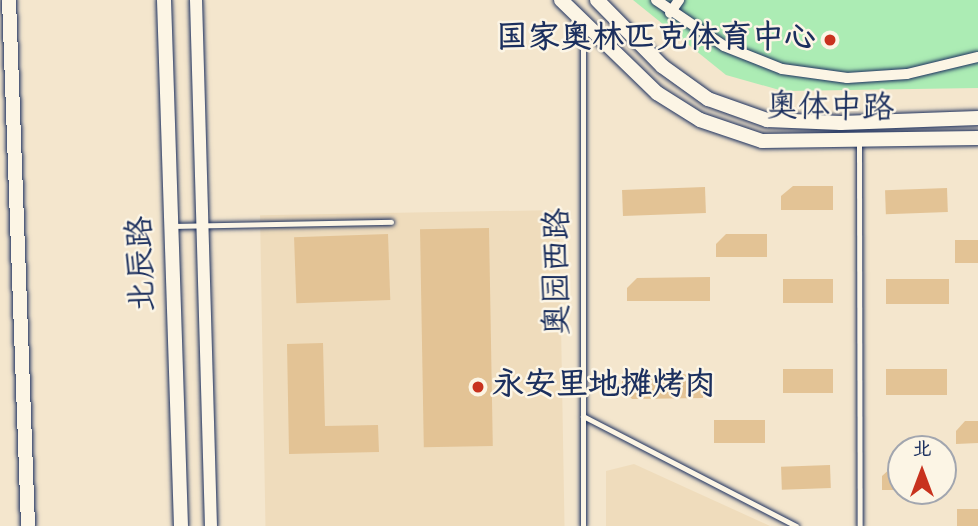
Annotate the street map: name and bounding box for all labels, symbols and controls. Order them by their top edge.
place label: 国家奥林匹克体育中心 [496,21,816,59]
marker: 国家奥林匹克体育中心 [822,32,838,48]
street label: 奥体中路 [766,90,894,130]
street label: 奥园西路 [541,208,579,336]
street label: 北辰路 [123,215,165,313]
place label: 永安里地摊烤肉 [492,368,716,406]
marker: 永安里地摊烤肉 [470,379,486,395]
north arrow [887,435,957,505]
text: 北 [912,437,932,464]

